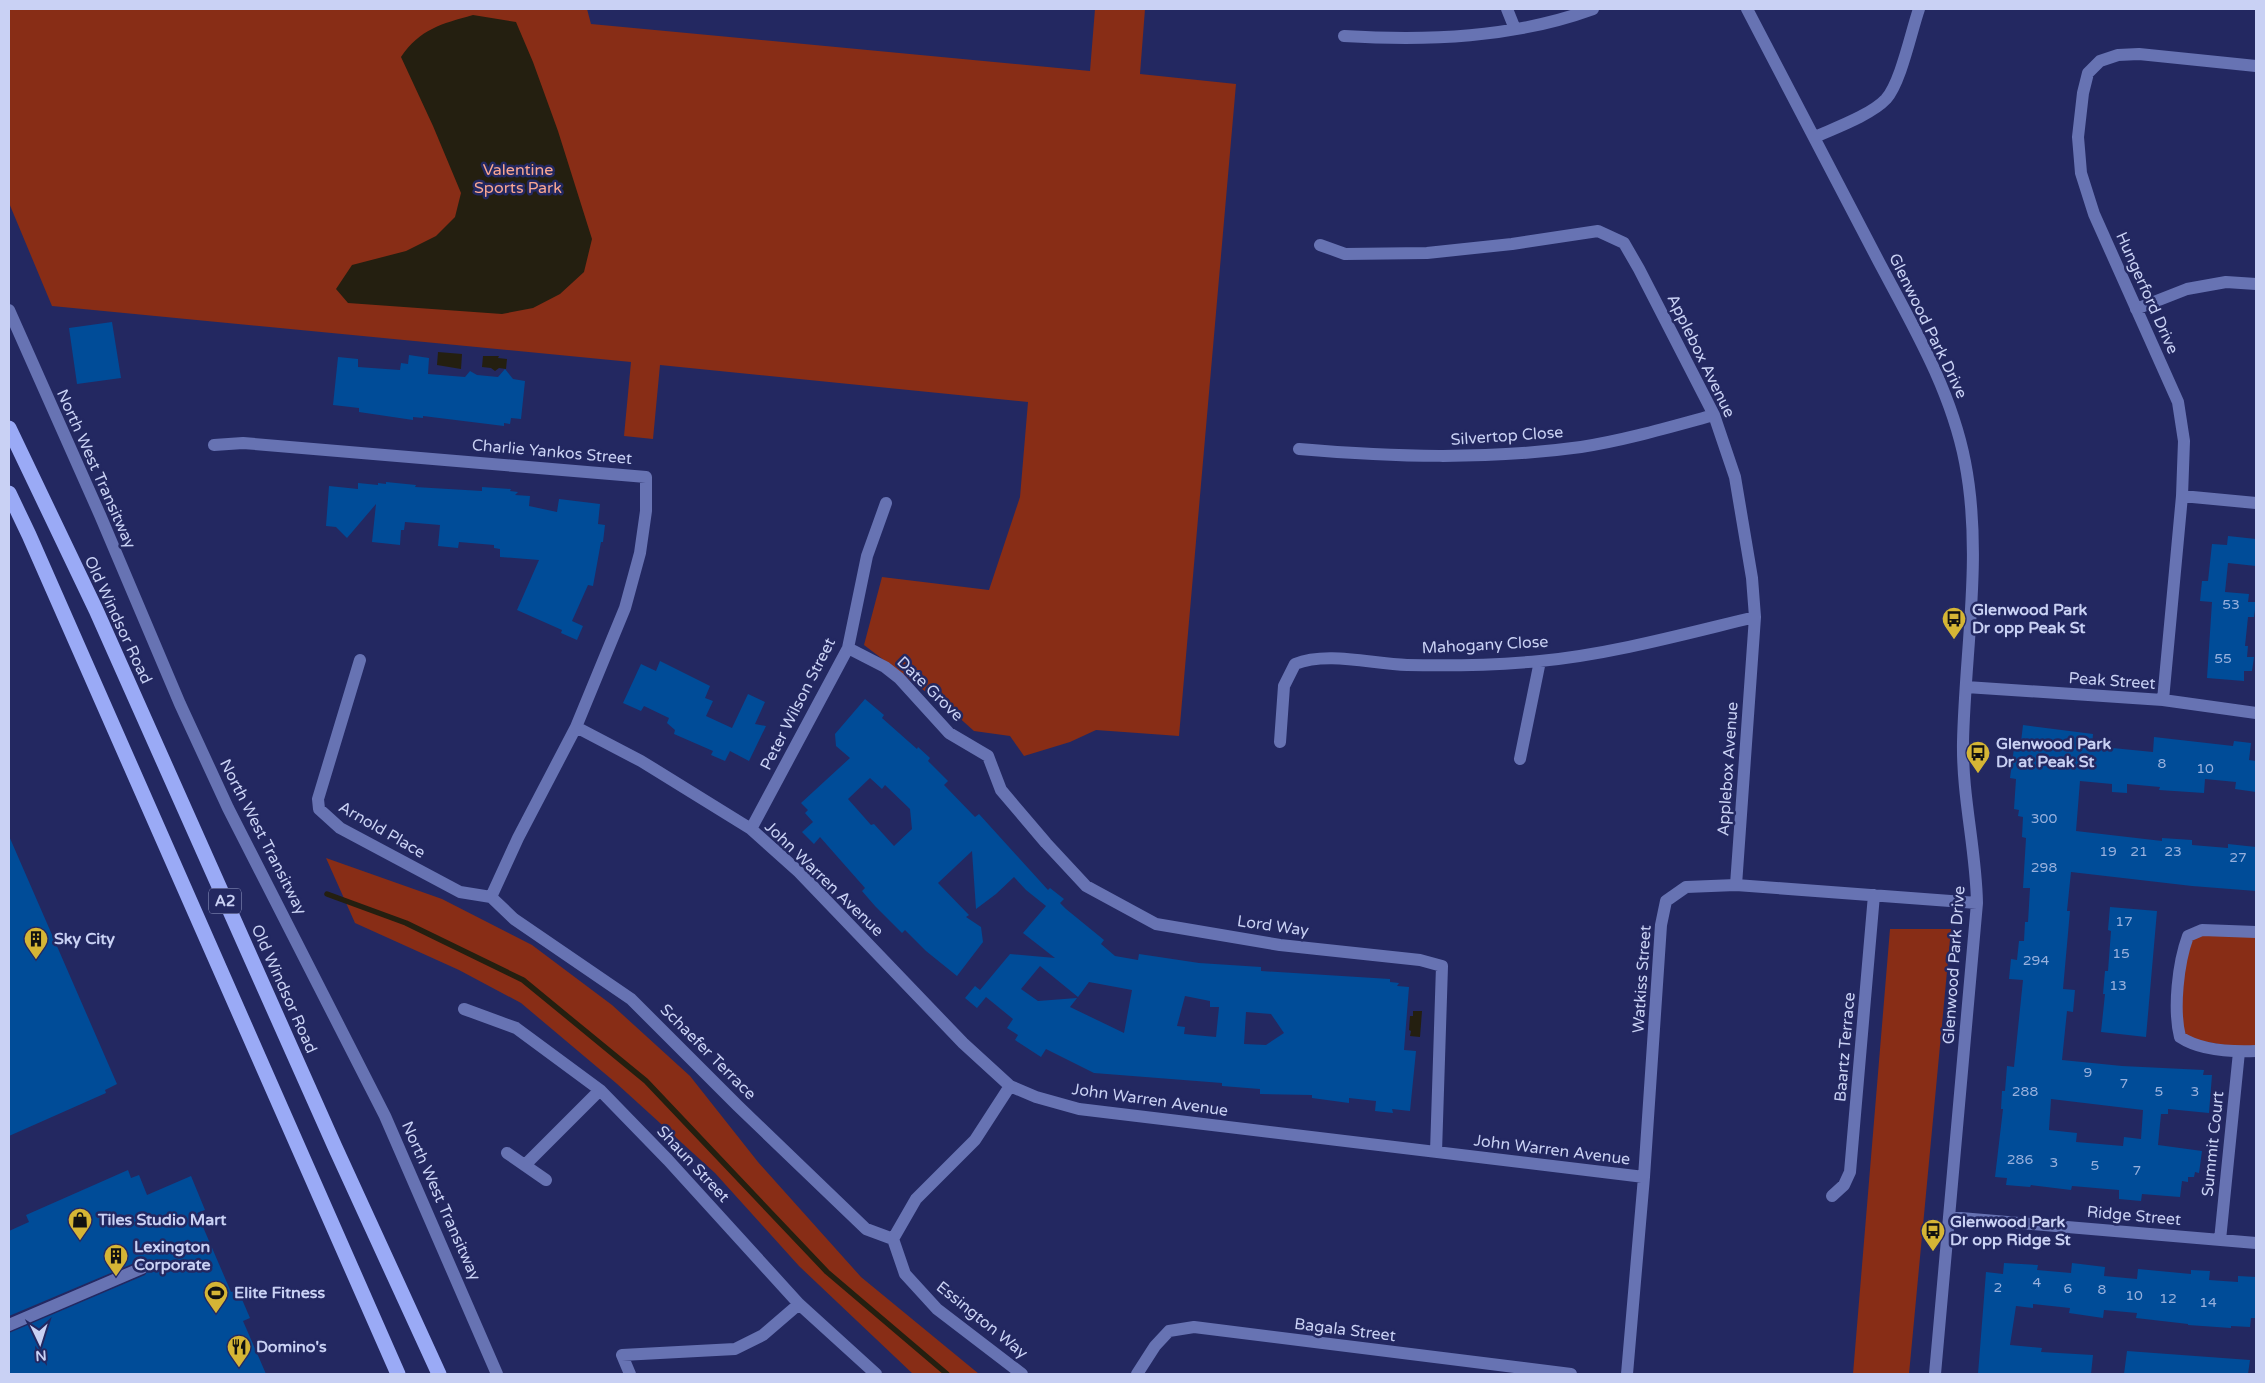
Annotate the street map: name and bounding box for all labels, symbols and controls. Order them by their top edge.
park label: Valentine Sports Park [474,160,562,198]
street label: Hungerford Drive [2111,229,2183,357]
street label: Glenwood Park Drive [1884,250,1972,402]
street label: Applebox Avenue [1662,291,1740,421]
street label: North West Transitway [52,386,140,552]
street label: Silvertop Close [1450,422,1564,450]
street label: Charlie Yankos Street [471,435,633,469]
street label: Old Windsor Road [80,553,156,687]
house number: 53 [2222,596,2240,613]
place label: Glenwood Park Dr opp Peak St [1972,600,2087,638]
bus stop icon: Glenwood Park Dr opp Peak St [1941,606,1967,640]
street label: Mahogany Close [1421,632,1549,658]
street label: Peter Wilson Street [756,634,840,774]
house number: 55 [2214,650,2232,667]
street label: Date Grove [893,652,967,726]
street label: Peak Street [2068,668,2156,694]
street label: Applebox Avenue [1713,701,1743,837]
place label: Glenwood Park Dr at Peak St [1996,734,2111,772]
bus stop icon: Glenwood Park Dr at Peak St [1965,740,1991,774]
house number: 8 [2158,755,2167,772]
street label: North West Transitway [215,756,311,919]
house number: 10 [2196,760,2214,777]
street label: Arnold Place [335,797,429,863]
house number: 300 [2031,810,2057,827]
street label: John Warren Avenue [760,817,888,941]
house number: 19 [2099,843,2117,860]
house number: 21 [2130,843,2148,860]
house number: 23 [2164,843,2182,860]
house number: 27 [2229,849,2247,866]
house number: 298 [2031,859,2057,876]
street label: Glenwood Park Drive [1938,885,1970,1045]
road number: A2 [209,888,241,914]
street label: Lord Way [1236,911,1310,941]
house number: 17 [2115,913,2133,930]
street label: Old Windsor Road [247,922,321,1056]
street label: Watkiss Street [1628,924,1656,1034]
building icon: Sky City [23,926,49,960]
place label: Sky City [54,929,115,949]
house number: 15 [2112,945,2130,962]
house number: 294 [2023,952,2049,969]
house number: 13 [2109,977,2127,994]
street label: Baartz Terrace [1830,991,1860,1103]
street label: Schaefer Terrace [656,1000,760,1104]
house number: 9 [2084,1064,2092,1081]
house number: 7 [2120,1075,2128,1092]
street label: John Warren Avenue [1071,1079,1229,1121]
house number: 288 [2012,1083,2038,1100]
house number: 5 [2155,1083,2163,1100]
house number: 3 [2191,1083,2199,1100]
street label: Summit Court [2198,1090,2228,1198]
street label: North West Transitway [397,1118,485,1284]
street label: Shaun Street [652,1121,734,1207]
street label: John Warren Avenue [1473,1130,1631,1170]
house number: 286 [2007,1151,2033,1168]
house number: 3 [2050,1154,2058,1171]
house number: 5 [2091,1157,2099,1174]
house number: 7 [2133,1162,2141,1179]
street label: Ridge Street [2086,1202,2182,1230]
shop icon: Tiles Studio Mart [67,1207,93,1241]
place label: Tiles Studio Mart [97,1210,227,1230]
place label: Glenwood Park Dr opp Ridge St [1950,1212,2072,1250]
bus stop icon: Glenwood Park Dr opp Ridge St [1920,1218,1946,1252]
place label: Lexington Corporate [134,1237,211,1275]
building icon: Lexington Corporate [103,1243,129,1277]
house number: 4 [2033,1274,2042,1291]
street label: Essington Way [932,1277,1032,1363]
house number: 2 [1994,1279,2002,1296]
sports icon: Elite Fitness [203,1280,229,1314]
house number: 6 [2064,1280,2073,1297]
house number: 8 [2098,1281,2107,1298]
place label: Elite Fitness [234,1283,326,1303]
house number: 10 [2125,1287,2143,1304]
house number: 12 [2159,1290,2177,1307]
house number: 14 [2199,1294,2217,1311]
street label: Bagala Street [1293,1314,1397,1346]
north arrow [15,1318,65,1368]
restaurant icon: Domino's [226,1334,252,1368]
place label: Domino's [256,1337,327,1357]
text: N [35,1347,47,1364]

